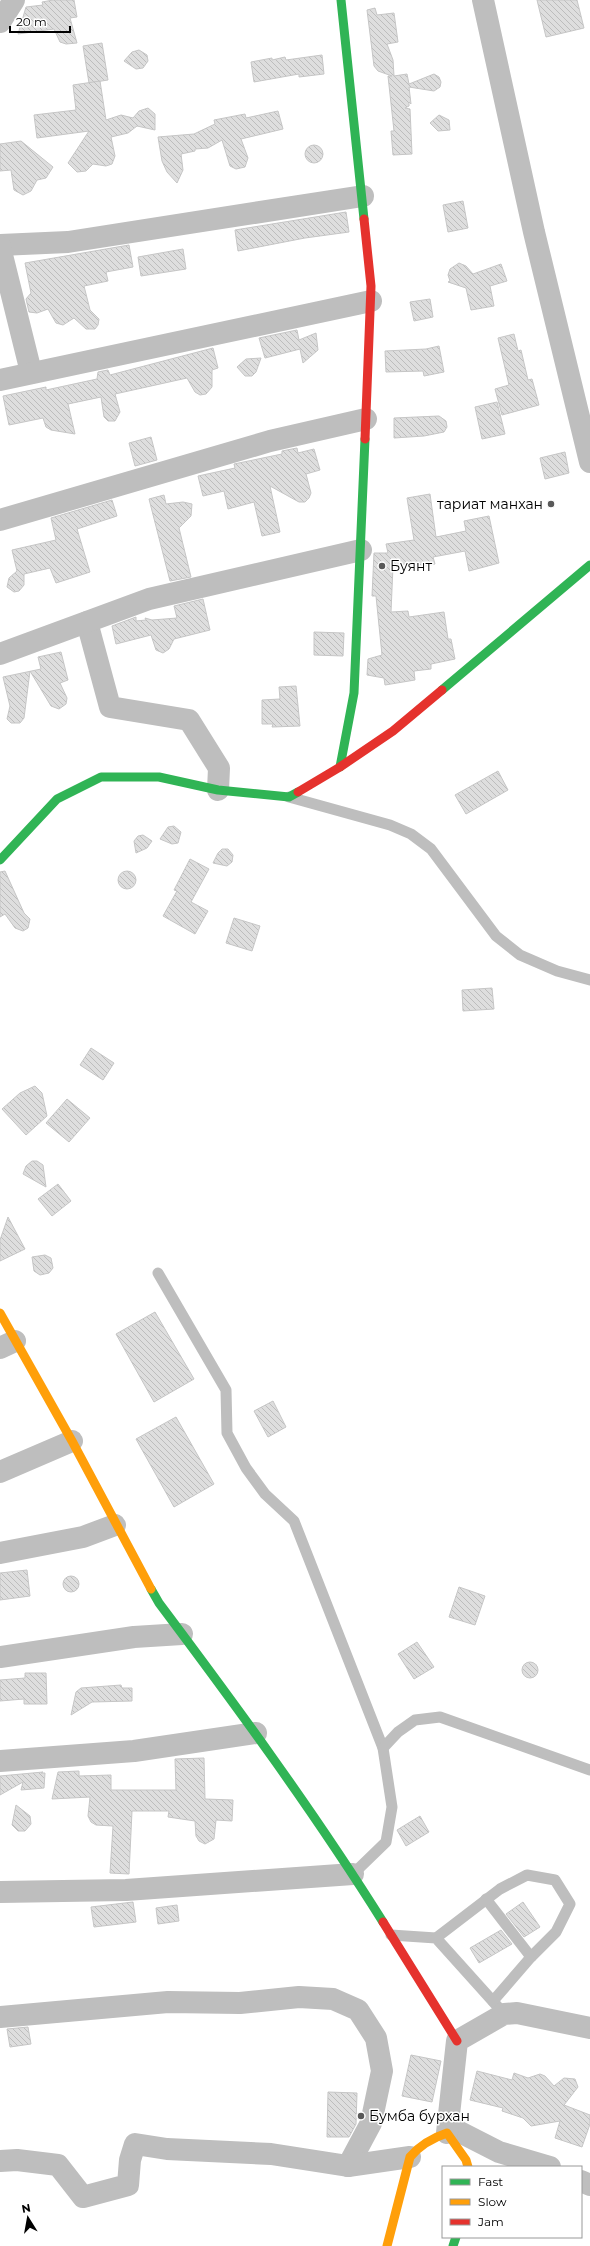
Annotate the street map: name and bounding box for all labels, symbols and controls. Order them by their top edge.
scale bar [10,8,70,34]
text: 20 m [16,14,47,29]
place label: тариат манхан [437,495,543,513]
marker: тариат манхан [546,499,556,509]
place label: Буянт [390,557,432,575]
marker: Буянт [377,561,387,571]
place label: Бумба бурхан [369,2107,470,2125]
marker: Бумба бурхан [356,2111,366,2121]
legend [442,2166,582,2238]
text: Fast [478,2174,503,2189]
text: Slow [478,2194,507,2209]
north arrow [8,2198,48,2238]
text: N [20,2200,32,2216]
text: Jam [477,2214,504,2229]

